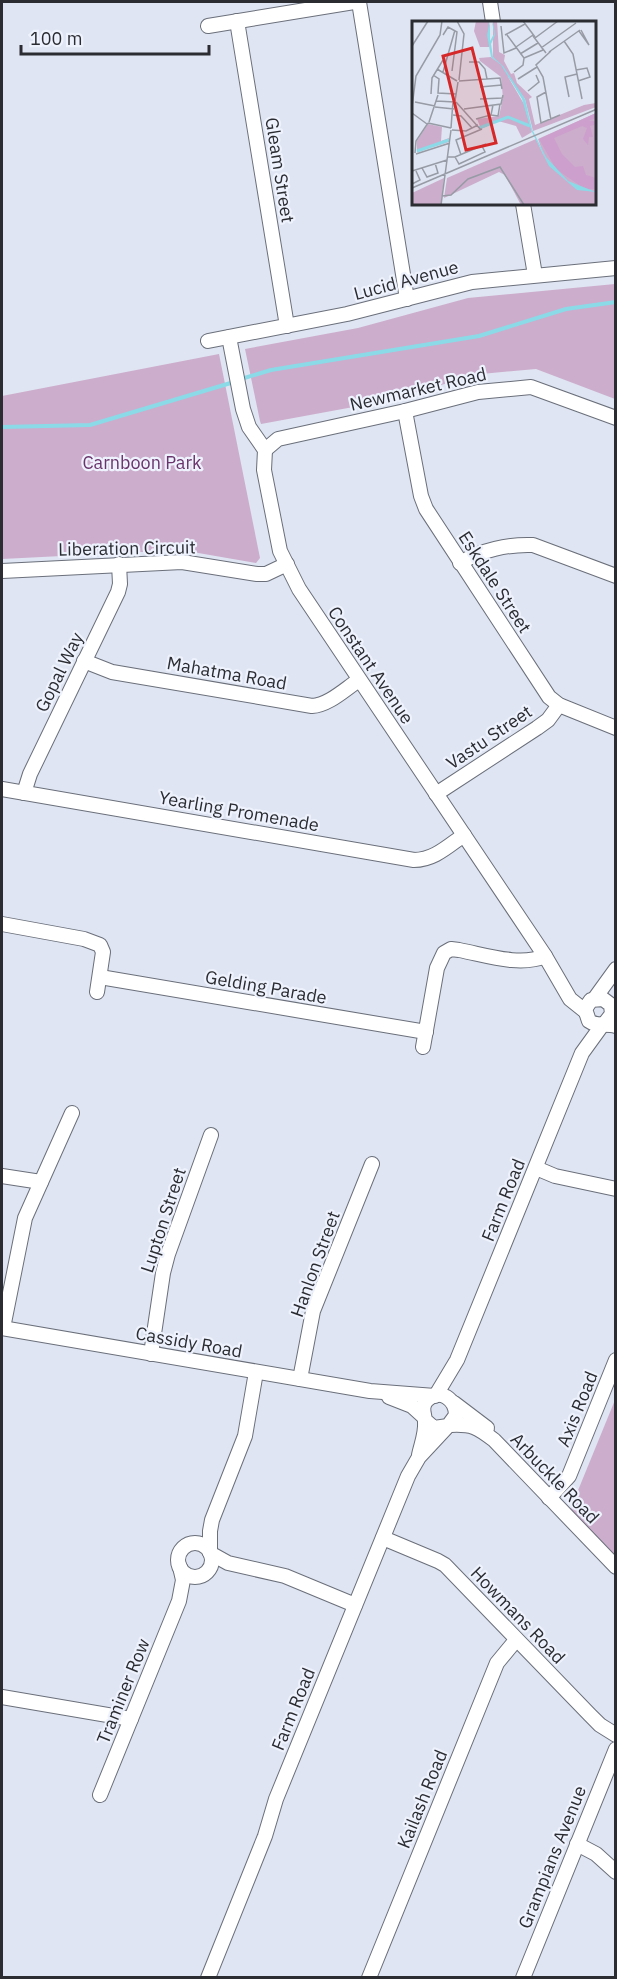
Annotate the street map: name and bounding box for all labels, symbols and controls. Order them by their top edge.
scale bar [21,18,208,56]
inset map [412,21,596,206]
text: 100 m [30,27,82,50]
street label: Gleam Street [260,116,300,224]
street label: Lucid Avenue [351,255,461,305]
street label: Newmarket Road [348,362,488,416]
park label: Carnboon Park [82,451,202,474]
street label: Eskdale Street [454,527,536,637]
street label: Liberation Circuit [58,535,196,561]
street label: Constant Avenue [323,602,419,728]
street label: Gopal Way [30,628,88,716]
street label: Mahatma Road [165,651,289,695]
street label: Vastu Street [442,700,536,774]
street label: Yearling Promenade [157,786,321,836]
street label: Gelding Parade [203,965,329,1009]
street label: Farm Road [476,1155,530,1245]
street label: Lupton Street [135,1164,191,1276]
street label: Hanlon Street [285,1208,345,1320]
street label: Cassidy Road [134,1321,244,1363]
street label: Axis Road [551,1368,603,1450]
street label: Arbuckle Road [506,1428,604,1528]
street label: Howmans Road [466,1562,570,1668]
street label: Traminer Row [91,1635,155,1747]
street label: Farm Road [266,1664,320,1754]
street label: Kailash Road [392,1746,452,1852]
street label: Grampians Avenue [513,1782,591,1932]

